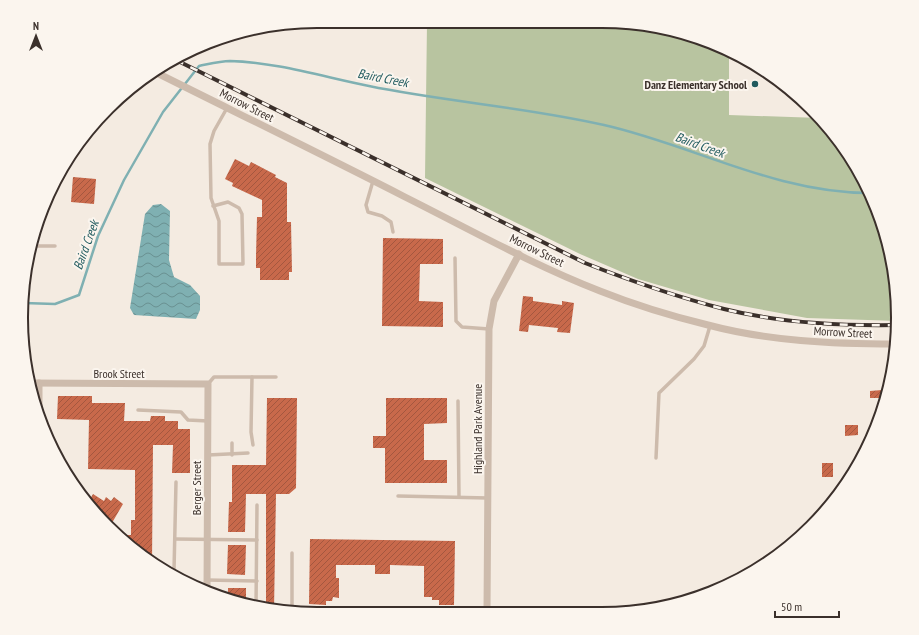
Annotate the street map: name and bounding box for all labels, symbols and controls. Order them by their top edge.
north arrow [16,16,56,56]
text: N [33,19,39,33]
water label: Baird Creek [356,65,412,92]
place label: Danz Elementary School [644,77,747,92]
marker: Danz Elementary School [750,79,760,89]
street label: Morrow Street [217,85,277,125]
water label: Baird Creek [673,128,729,162]
water label: Baird Creek [69,216,103,272]
street label: Morrow Street [507,230,567,270]
street label: Morrow Street [813,323,873,341]
street label: Brook Street [93,366,145,381]
street label: Highland Park Avenue [470,384,485,474]
street label: Berger Street [189,460,204,515]
scale bar [775,593,839,619]
text: 50 m [781,599,802,614]

